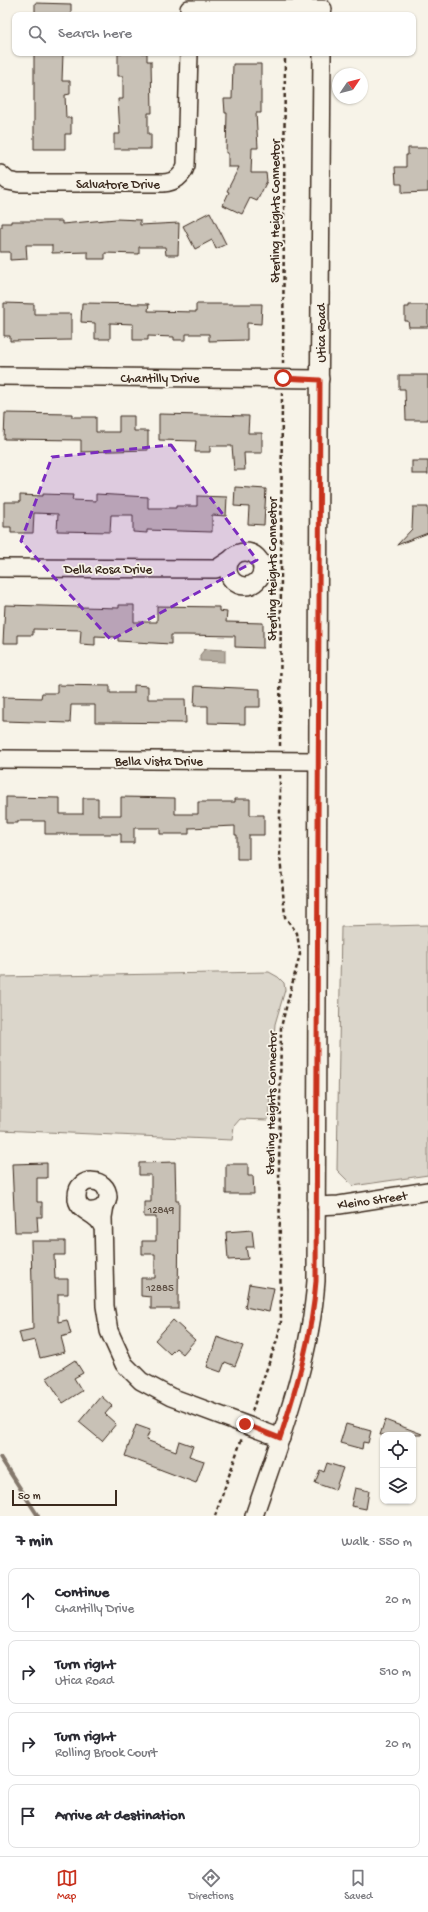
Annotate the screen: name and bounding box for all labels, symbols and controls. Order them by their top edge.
search box [12,12,416,56]
icon: search [26,23,48,45]
text: Search here [58,25,132,43]
north arrow [332,68,368,104]
street label: Sterling Heights Connector [269,138,284,283]
street label: Salvatore Drive [76,178,160,193]
street label: Utica Road [315,302,330,362]
route start [274,369,292,387]
street label: Chantilly Drive [120,372,200,387]
street label: Sterling Heights Connector [266,496,281,641]
street label: Della Rosa Drive [63,563,152,578]
street label: Bella Vista Drive [114,755,203,770]
street label: Sterling Heights Connector [264,1030,281,1175]
street label: Kleino Street [337,1189,410,1214]
house number: 12849 [147,1205,175,1217]
house number: 12885 [145,1283,174,1295]
route end [236,1415,254,1433]
map controls [380,1432,416,1504]
button: locate [380,1432,416,1468]
button: layers [380,1468,416,1504]
scale bar [12,1488,117,1507]
text: 50 m [18,1491,40,1503]
text: 7 min [16,1532,53,1552]
text: Walk · 550 m [341,1535,412,1550]
text: Continue [55,1584,109,1602]
icon: ahead [17,1589,39,1611]
text: 20 m [385,1593,411,1608]
text: Chantilly Drive [55,1602,134,1617]
text: Turn right [55,1656,115,1674]
icon: right [17,1661,39,1683]
text: 510 m [379,1665,411,1680]
text: Utica Road [55,1674,114,1689]
text: Turn right [55,1728,115,1746]
icon: right [17,1733,39,1755]
text: 20 m [385,1737,411,1752]
text: Rolling Brook Court [55,1746,157,1761]
icon: arrive [17,1805,39,1827]
text: Arrive at destination [55,1807,185,1825]
tab: Map [56,1867,78,1903]
tab: Directions [189,1867,233,1903]
tab: Saved [344,1867,372,1903]

